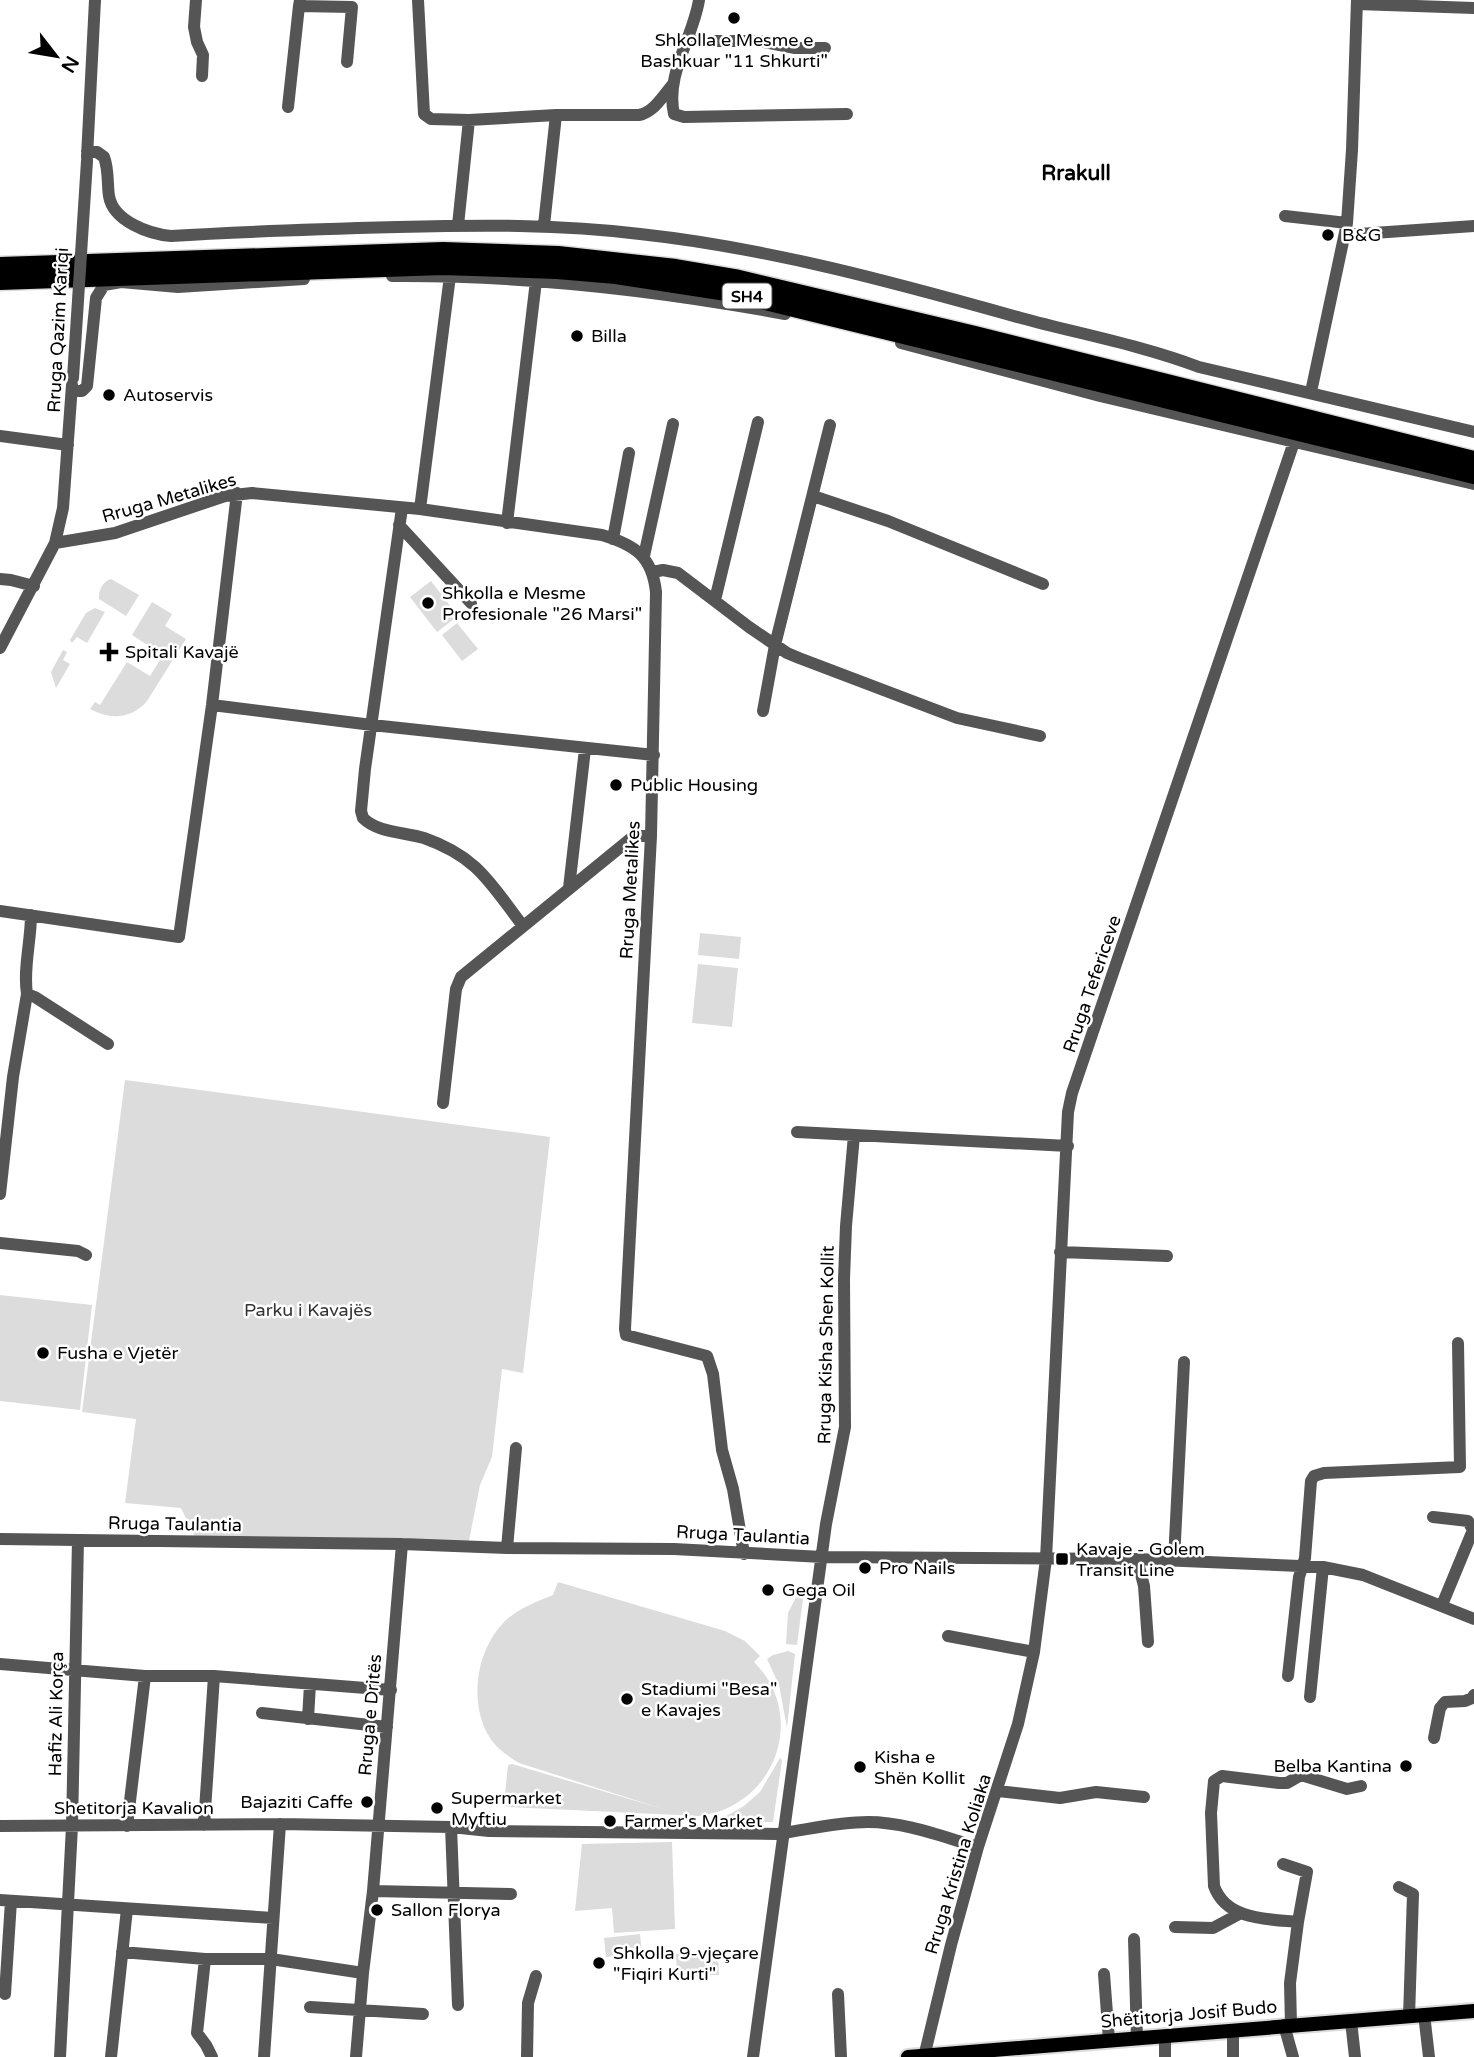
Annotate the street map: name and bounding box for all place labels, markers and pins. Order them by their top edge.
marker: Shkolla e Mesme e Bashkuar "11 Shkurti" [726,10,742,26]
place label: Shkolla e Mesme e Bashkuar "11 Shkurti" [640,29,828,72]
place label: B&G [1342,224,1381,246]
marker: B&G [1320,227,1336,243]
place label: Billa [591,325,627,347]
marker: Billa [569,328,585,344]
place label: Autoservis [123,384,213,406]
marker: Autoservis [101,387,117,403]
place label: Shkolla e Mesme Profesionale "26 Marsi" [442,582,642,625]
marker: Shkolla e Mesme Profesionale "26 Marsi" [420,595,436,611]
place label: Spitali Kavajë [125,641,239,663]
marker: Spitali Kavajë [99,642,119,662]
place label: Public Housing [630,774,758,796]
marker: Public Housing [608,777,624,793]
place label: Fusha e Vjetër [57,1342,179,1364]
marker: Fusha e Vjetër [35,1345,51,1361]
place label: Kavaje - Golem Transit Line [1076,1538,1205,1581]
marker: Kavaje - Golem Transit Line [1054,1551,1070,1567]
place label: Pro Nails [879,1557,955,1579]
marker: Pro Nails [857,1560,873,1576]
place label: Gega Oil [782,1579,855,1601]
marker: Gega Oil [760,1582,776,1598]
place label: Stadiumi "Besa" e Kavajes [641,1678,777,1721]
marker: Stadiumi "Besa" e Kavajes [619,1691,635,1707]
place label: Kisha e Shën Kollit [874,1746,965,1789]
place label: Belba Kantina [1273,1755,1392,1777]
marker: Belba Kantina [1398,1758,1414,1774]
marker: Kisha e Shën Kollit [852,1759,868,1775]
place label: Supermarket Myftiu [451,1787,562,1830]
place label: Bajaziti Caffe [240,1791,353,1813]
marker: Bajaziti Caffe [359,1794,375,1810]
marker: Supermarket Myftiu [429,1800,445,1816]
place label: Farmer's Market [624,1810,763,1832]
marker: Farmer's Market [602,1813,618,1829]
place label: Sallon Florya [391,1899,501,1921]
marker: Sallon Florya [369,1902,385,1918]
place label: Shkolla 9-vjeçare "Fiqiri Kurti" [613,1942,759,1985]
marker: Shkolla 9-vjeçare "Fiqiri Kurti" [591,1955,607,1971]

